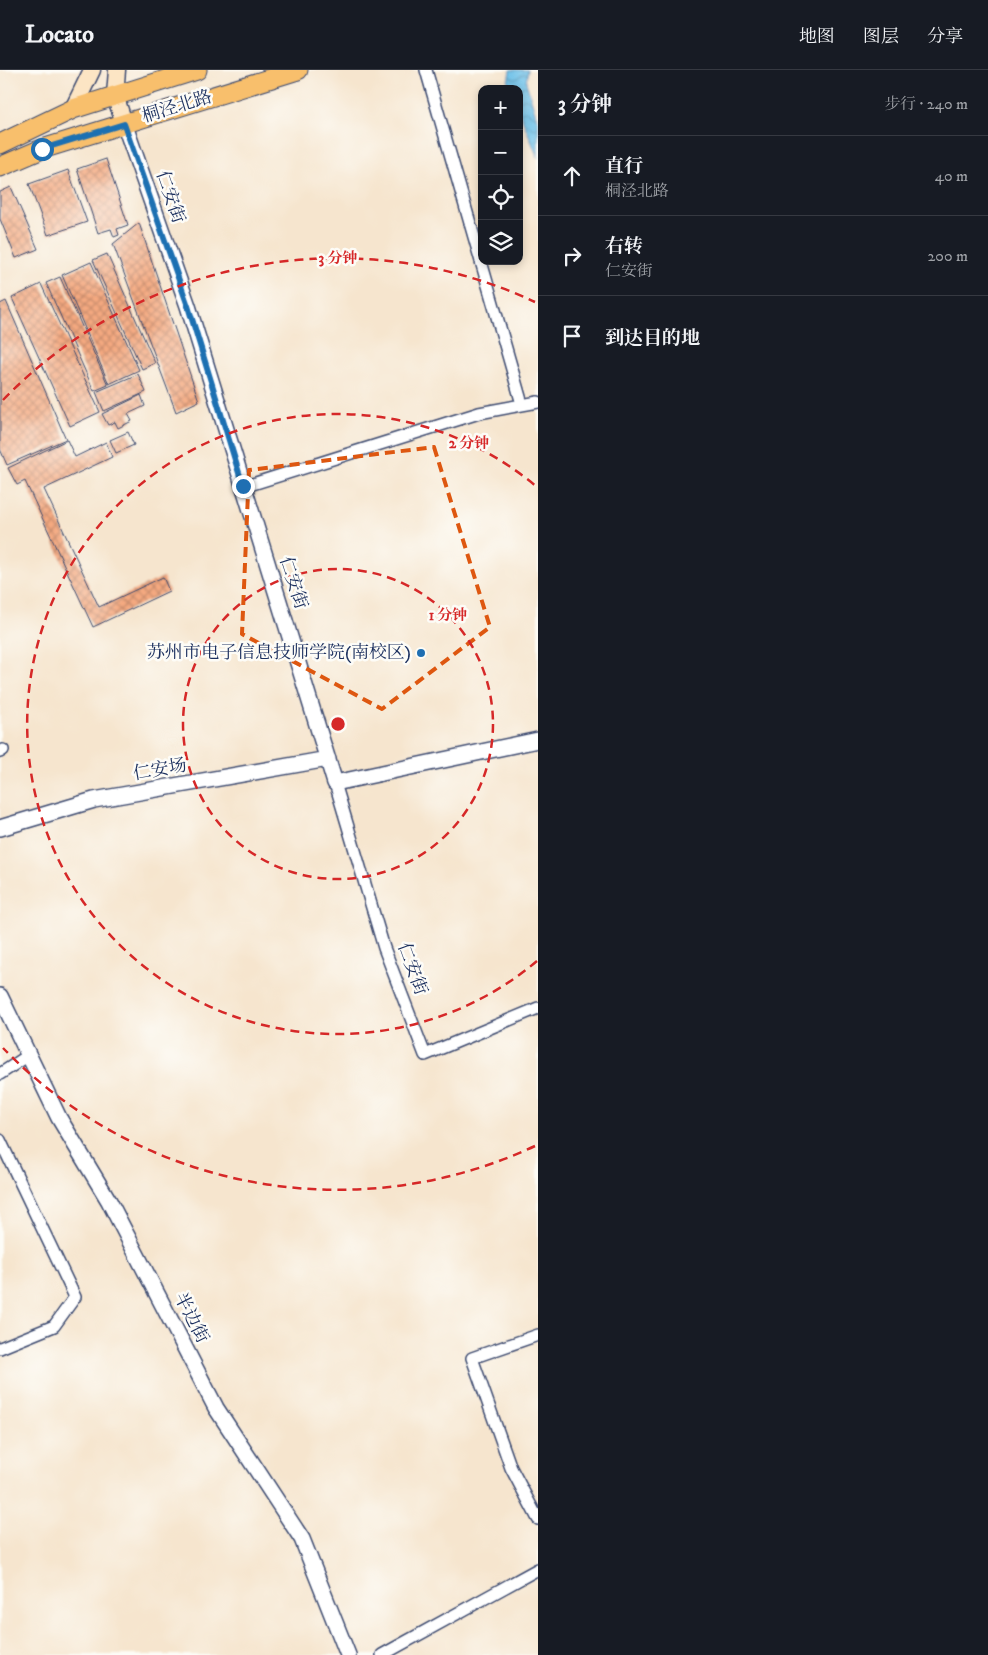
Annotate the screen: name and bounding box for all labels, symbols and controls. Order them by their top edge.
text: Locato [25,20,94,50]
text: 地图 [799,26,835,48]
text: 图层 [863,26,899,48]
text: 分享 [927,26,963,48]
map controls [478,85,523,265]
button: + [478,85,523,130]
street label: 桐泾北路 [139,86,215,128]
text: 3 分钟 [558,92,612,118]
text: 步行 · 240 m [884,94,968,114]
button: − [478,130,523,175]
route start [31,138,54,161]
text: 直行 [605,155,643,178]
icon: ahead [558,162,586,190]
text: 40 m [935,166,968,186]
street label: 仁安街 [151,168,189,226]
button: locate [478,175,523,220]
text: 桐泾北路 [605,181,669,201]
button: layers [478,220,523,265]
text: 右转 [605,235,643,258]
icon: right [558,242,586,270]
text: 200 m [927,246,968,266]
text: 3 分钟 [319,249,357,268]
text: 仁安街 [605,261,653,281]
icon: arrive [558,322,586,350]
text: 到达目的地 [605,327,700,350]
text: 2 分钟 [449,434,489,453]
route end [232,475,255,498]
street label: 仁安街 [274,554,312,612]
text: 1 分钟 [429,606,467,625]
place label: 苏州市电子信息技师学院(南校区) [147,642,411,664]
marker: 苏州市电子信息技师学院(南校区) [415,647,427,659]
centre of rings [329,715,347,733]
street label: 仁安场 [132,754,188,786]
street label: 仁安街 [392,940,432,998]
street label: 半边街 [169,1289,213,1347]

